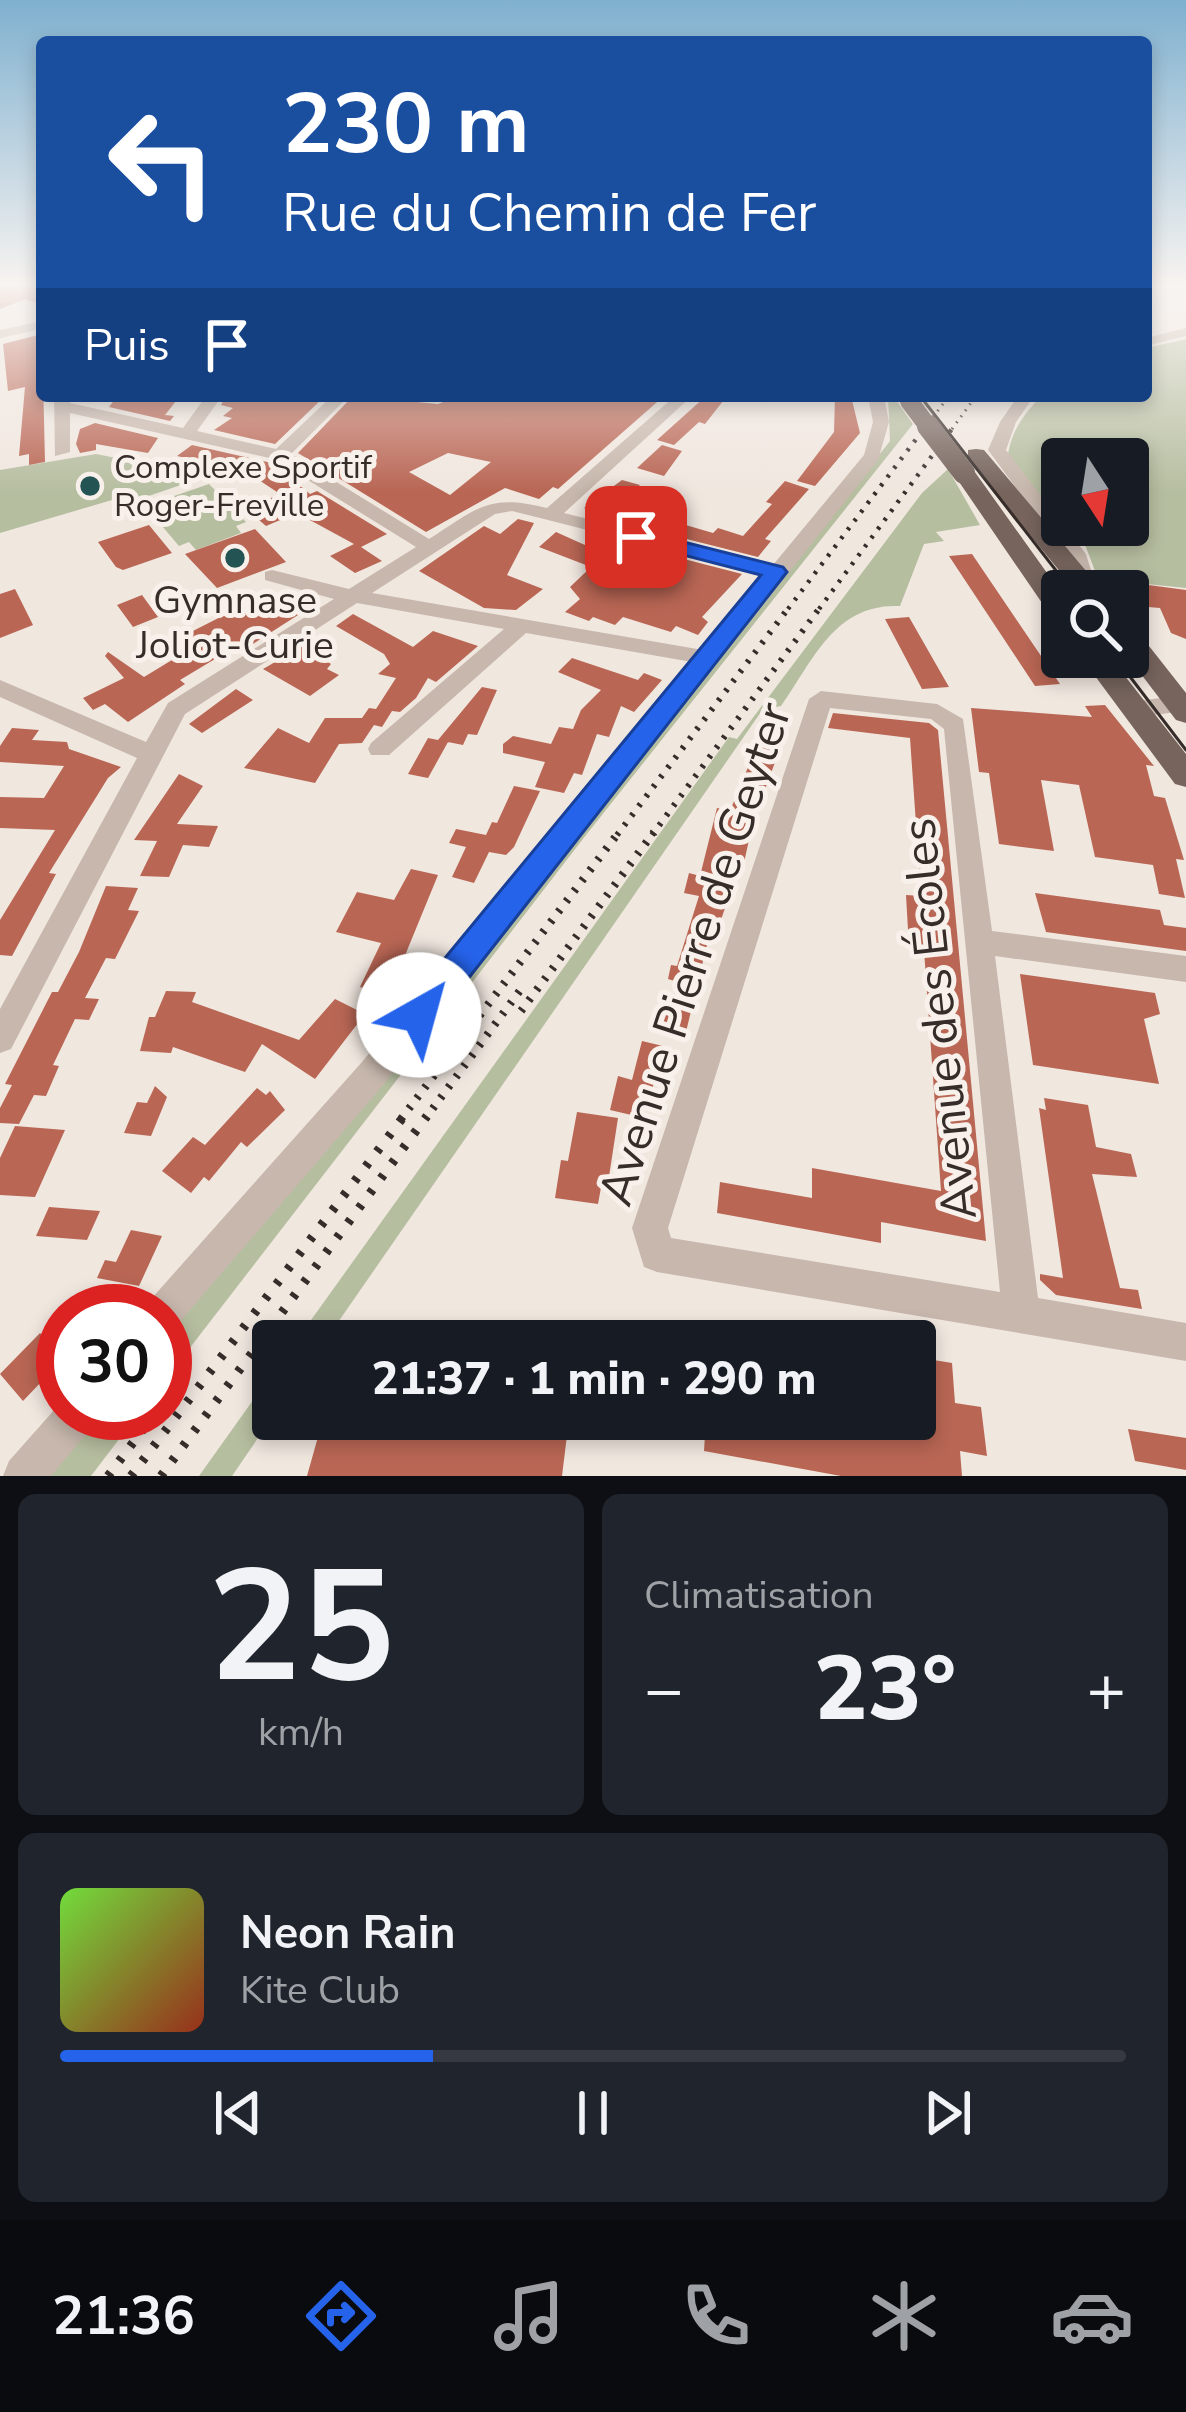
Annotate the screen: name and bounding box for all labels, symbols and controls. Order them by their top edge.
text: 230 m [282,67,530,182]
icon: left [84,84,240,240]
text: Rue du Chemin de Fer [282,176,816,250]
icon: arrive [194,312,260,378]
text: Puis [84,315,170,376]
north arrow [1041,438,1149,546]
map controls [1041,438,1149,678]
place label: Complexe Sportif Roger-Freville [114,445,373,528]
marker: Complexe Sportif Roger-Freville [77,473,103,499]
pin [585,486,687,588]
icon: arrive [603,504,669,570]
marker: Gymnase Joliot-Curie [222,545,248,571]
button: search [1041,570,1149,678]
place label: Gymnase Joliot-Curie [135,574,334,672]
street label: Avenue Pierre de Geyter [582,694,808,1214]
street label: Avenue des Écoles [885,815,993,1223]
position arrow [356,952,482,1078]
speed limit sign: 30 [36,1284,192,1440]
text: 21:37 · 1 min · 290 m [371,1349,817,1410]
text: 25 [207,1521,395,1734]
text: Climatisation [644,1569,874,1622]
text: 23° [814,1628,956,1751]
text: − [644,1645,684,1735]
text: + [1086,1645,1126,1735]
text: km/h [258,1706,344,1759]
text: Neon Rain [240,1903,456,1964]
text: Kite Club [240,1964,400,2017]
icon: previous [205,2080,271,2146]
icon: pause [560,2080,626,2146]
icon: next [915,2080,981,2146]
icon: directions [299,2274,383,2358]
icon: music [487,2274,571,2358]
icon: phone [674,2274,758,2358]
icon: climate [862,2274,946,2358]
icon: car [1050,2274,1134,2358]
text: 21:36 [52,2279,195,2353]

